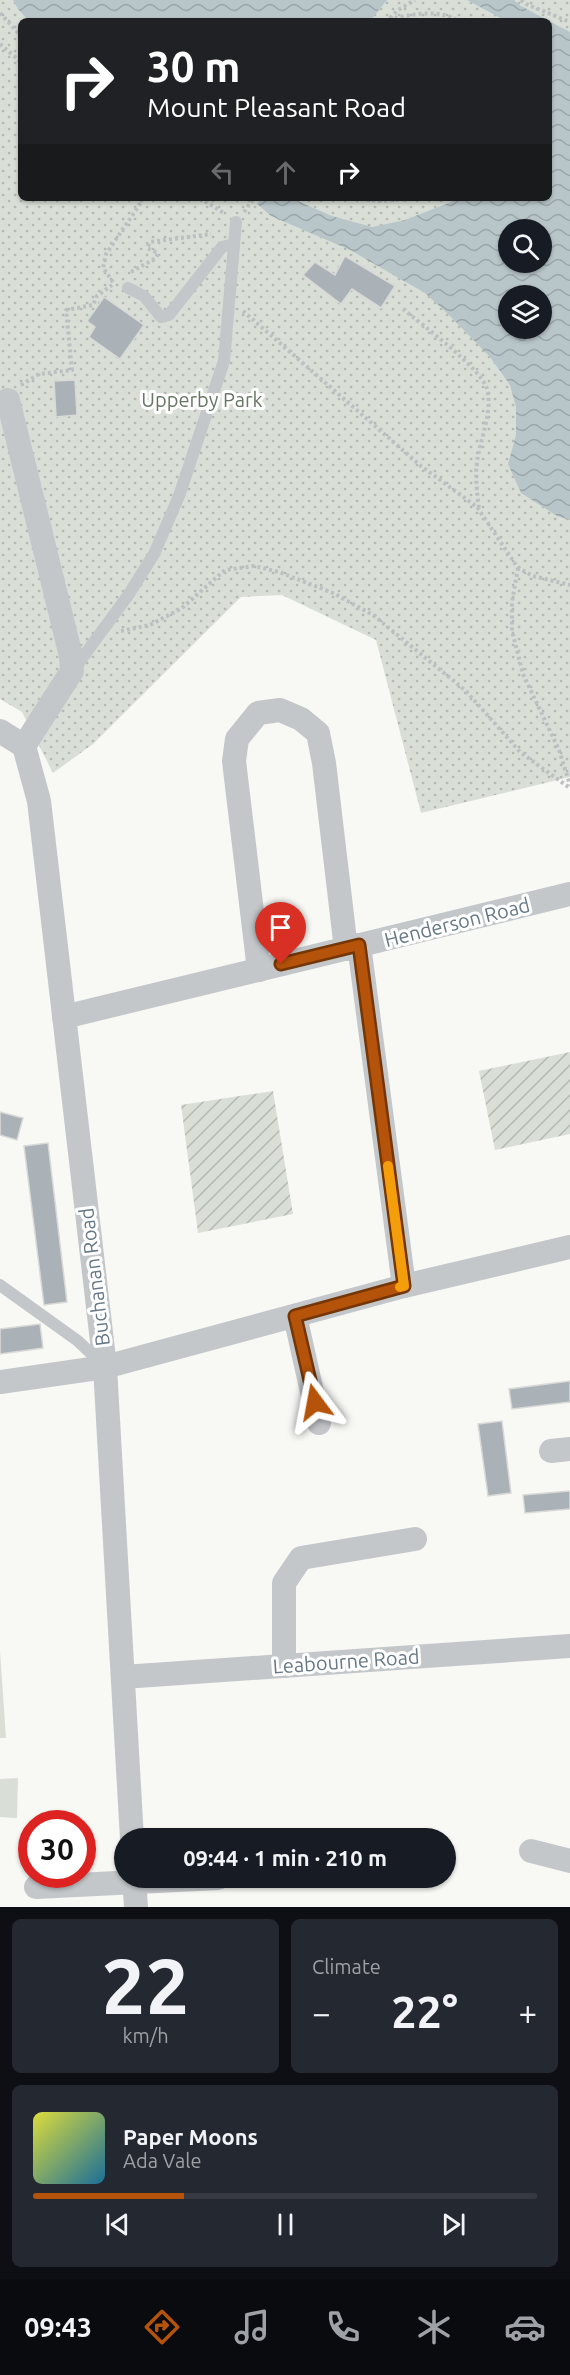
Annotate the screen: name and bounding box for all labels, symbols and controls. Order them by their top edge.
icon: right [48,42,126,120]
text: 30 m [147,43,241,90]
text: Mount Pleasant Road [147,92,406,122]
icon: left [206,156,239,189]
icon: ahead [269,156,302,189]
icon: right [332,156,365,189]
map controls [498,219,552,339]
button: search [498,219,552,273]
button: layers [498,285,552,339]
park label: Upperby Park [141,388,263,411]
street label: Henderson Road [382,893,532,951]
pin [255,902,306,964]
icon: arrive [264,911,297,944]
street label: Buchanan Road [74,1207,114,1347]
position arrow [283,1370,347,1434]
street label: Leabourne Road [272,1644,420,1678]
speed limit sign: 30 [18,1810,96,1888]
text: 09:44 · 1 min · 210 m [183,1845,387,1870]
text: 22 [102,1941,189,2029]
text: Climate [312,1955,381,1978]
text: 22° [391,1986,458,2037]
text: − [312,1994,331,2031]
text: + [518,1994,537,2031]
text: km/h [122,2024,169,2047]
text: Paper Moons [123,2124,258,2149]
text: Ada Vale [123,2149,201,2172]
icon: previous [101,2208,134,2241]
icon: pause [269,2208,302,2241]
icon: next [437,2208,470,2241]
icon: directions [141,2306,183,2348]
icon: music [231,2306,273,2348]
icon: phone [322,2306,364,2348]
icon: climate [413,2306,455,2348]
icon: car [504,2306,546,2348]
text: 09:43 [24,2312,92,2342]

